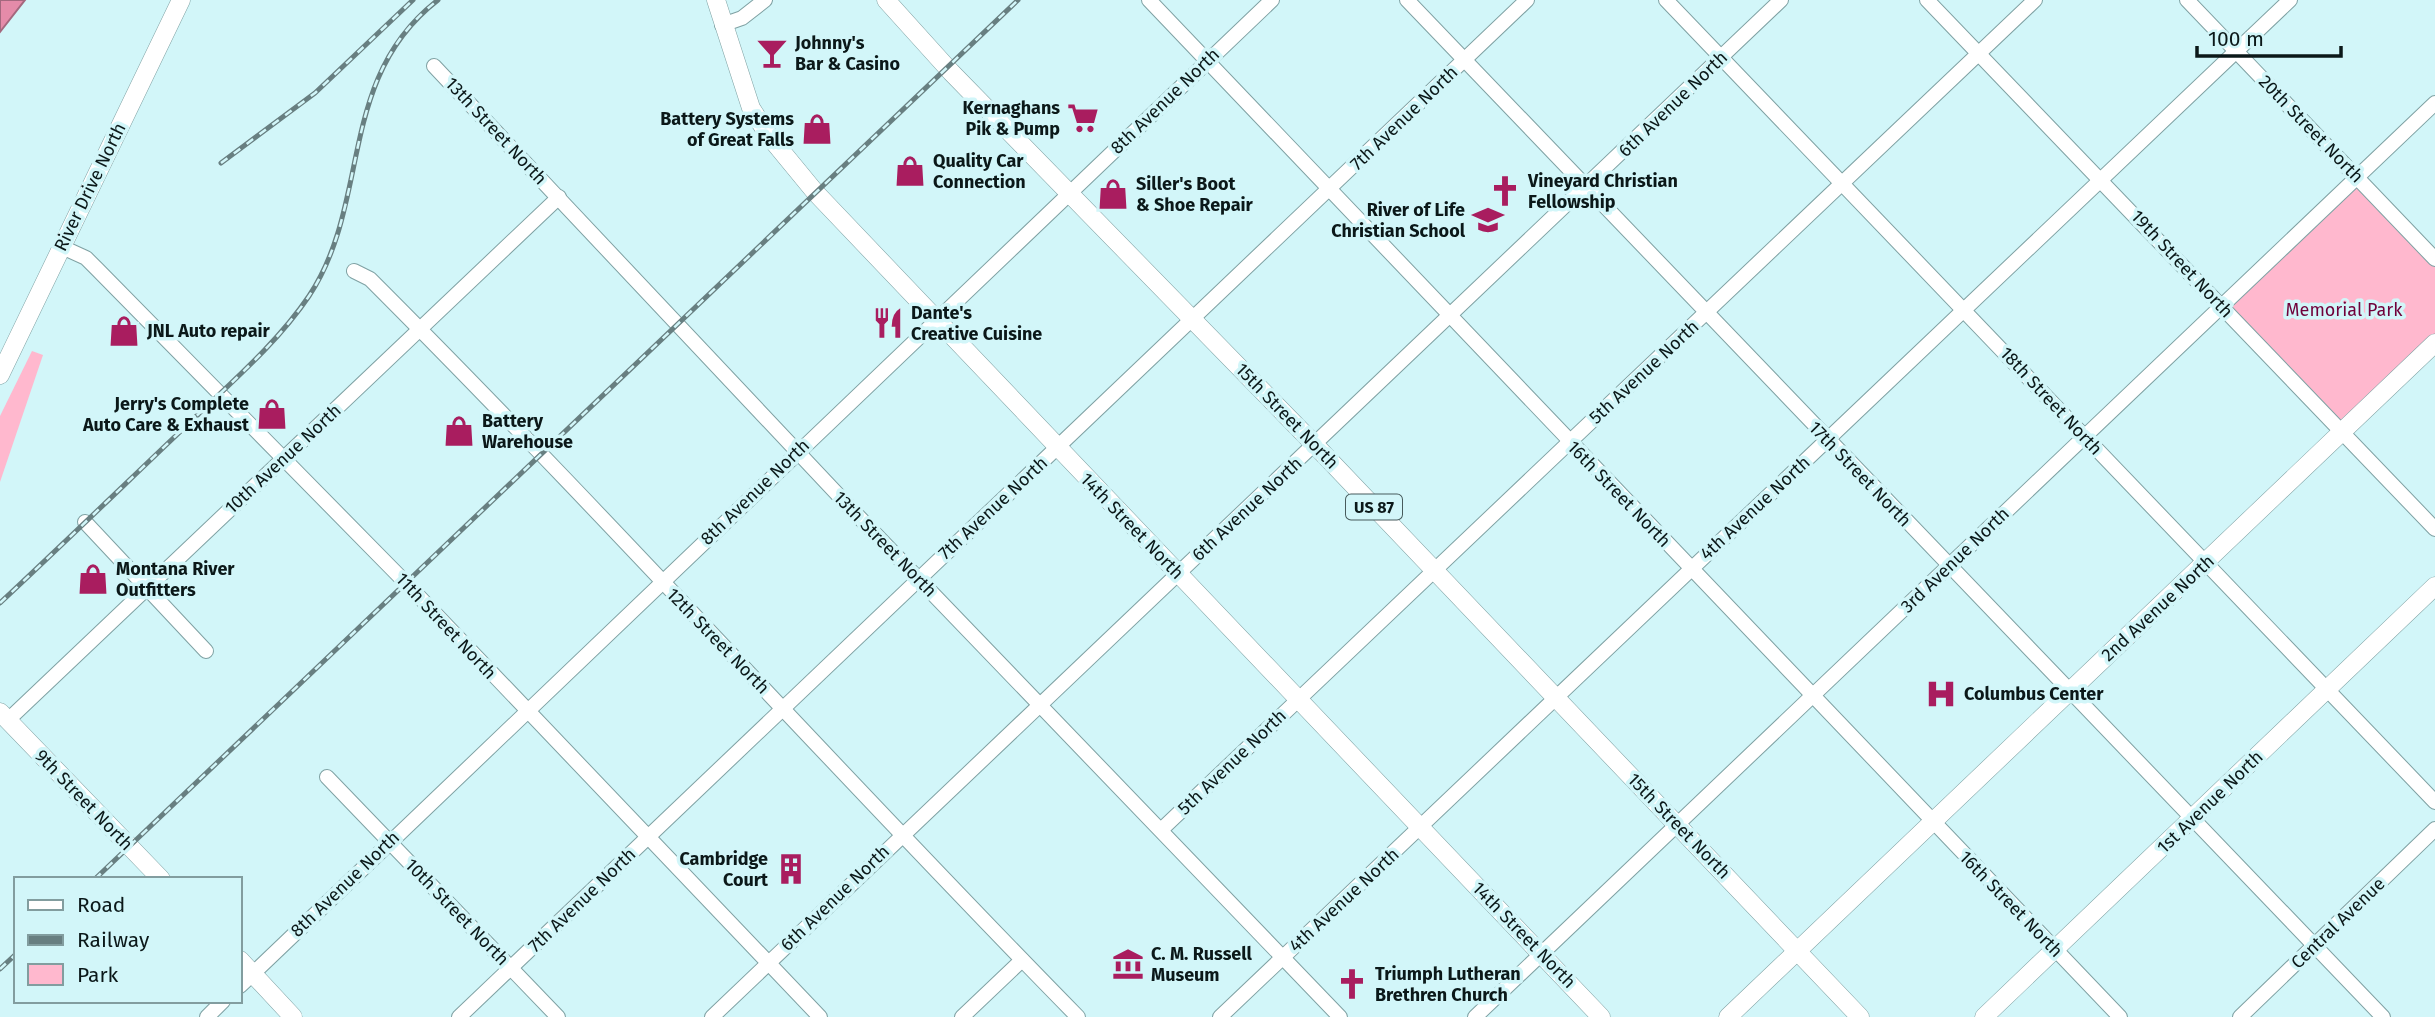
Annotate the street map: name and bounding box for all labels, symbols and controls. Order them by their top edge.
scale bar [2197,14,2340,58]
text: 100 m [2208,26,2264,52]
place label: Johnny's Bar & Casino [794,32,900,75]
bar icon: Johnny's Bar & Casino [755,36,789,70]
street label: 8th Avenue North [1106,43,1224,159]
street label: 6th Avenue North [1614,47,1732,161]
street label: 7th Avenue North [1346,61,1462,175]
street label: 20th Street North [2254,71,2368,187]
street label: 13th Street North [441,73,551,189]
place label: Kernaghans Pik & Pump [962,97,1060,140]
supermarket icon: Kernaghans Pik & Pump [1066,101,1100,135]
place label: Battery Systems of Great Falls [660,108,794,151]
shop icon: Battery Systems of Great Falls [800,112,834,146]
street label: River Drive North [49,119,131,255]
place label: Quality Car Connection [933,150,1026,193]
shop icon: Quality Car Connection [893,154,927,188]
place label: Vineyard Christian Fellowship [1527,170,1678,213]
place label: Siller's Boot & Shoe Repair [1136,173,1254,216]
church icon: Vineyard Christian Fellowship [1488,174,1522,208]
shop icon: Siller's Boot & Shoe Repair [1096,177,1130,211]
place label: River of Life Christian School [1331,199,1466,242]
school or university icon: River of Life Christian School [1471,203,1505,237]
street label: 19th Street North [2126,205,2238,323]
park label: Memorial Park [2286,299,2403,321]
place label: Dante's Creative Cuisine [911,302,1042,345]
restaurant icon: Dante's Creative Cuisine [871,306,905,340]
shop icon: JNL Auto repair [107,314,141,348]
street label: 5th Avenue North [1585,316,1703,428]
place label: JNL Auto repair [146,320,271,342]
street label: 18th Street North [1995,342,2107,460]
street label: 15th Street North [1231,358,1343,474]
place label: Jerry's Complete Auto Care & Exhaust [82,393,250,436]
shop icon: Jerry's Complete Auto Care & Exhaust [255,397,289,431]
street label: 10th Avenue North [220,399,346,519]
place label: Battery Warehouse [482,410,573,453]
shop icon: Battery Warehouse [442,414,476,448]
street label: 17th Street North [1804,417,1916,531]
street label: 8th Avenue North [696,434,814,550]
street label: 16th Street North [1563,436,1675,552]
street label: 4th Avenue North [1695,451,1815,565]
street label: 7th Avenue North [934,452,1052,564]
street label: 6th Avenue North [1187,452,1307,566]
street label: 14th Street North [1076,468,1188,584]
street label: 13th Street North [829,486,941,602]
road number: US 87 [1346,494,1402,520]
street label: 3rd Avenue North [1896,503,2014,617]
street label: 2nd Avenue North [2097,550,2219,666]
place label: Montana River Outfitters [116,558,235,601]
shop icon: Montana River Outfitters [76,562,110,596]
street label: 11th Street North [391,568,501,684]
street label: 12th Street North [662,583,774,699]
hospital icon: Columbus Center [1924,677,1958,711]
place label: Columbus Center [1964,683,2104,705]
street label: 5th Avenue North [1173,705,1291,819]
street label: 9th Street North [30,745,138,855]
street label: 1st Avenue North [2152,746,2268,858]
street label: 15th Street North [1623,768,1735,884]
street label: 8th Avenue North [286,826,404,942]
street label: 6th Avenue North [776,841,894,955]
street label: 7th Avenue North [524,843,640,957]
street label: 4th Avenue North [1284,843,1404,957]
street label: 16th Street North [1955,846,2067,962]
place label: Cambridge Court [679,848,769,891]
building icon: Cambridge Court [774,852,808,886]
street label: 10th Street North [400,854,514,970]
street label: Central Avenue [2286,873,2390,973]
legend [14,877,242,1003]
street label: 14th Street North [1468,877,1580,993]
text: Road [77,892,125,918]
text: Railway [77,927,150,953]
place label: C. M. Russell Museum [1151,943,1253,986]
museum icon: C. M. Russell Museum [1111,947,1145,981]
text: Park [77,962,119,988]
place label: Triumph Lutheran Brethren Church [1375,963,1521,1006]
church icon: Triumph Lutheran Brethren Church [1335,967,1369,1001]

